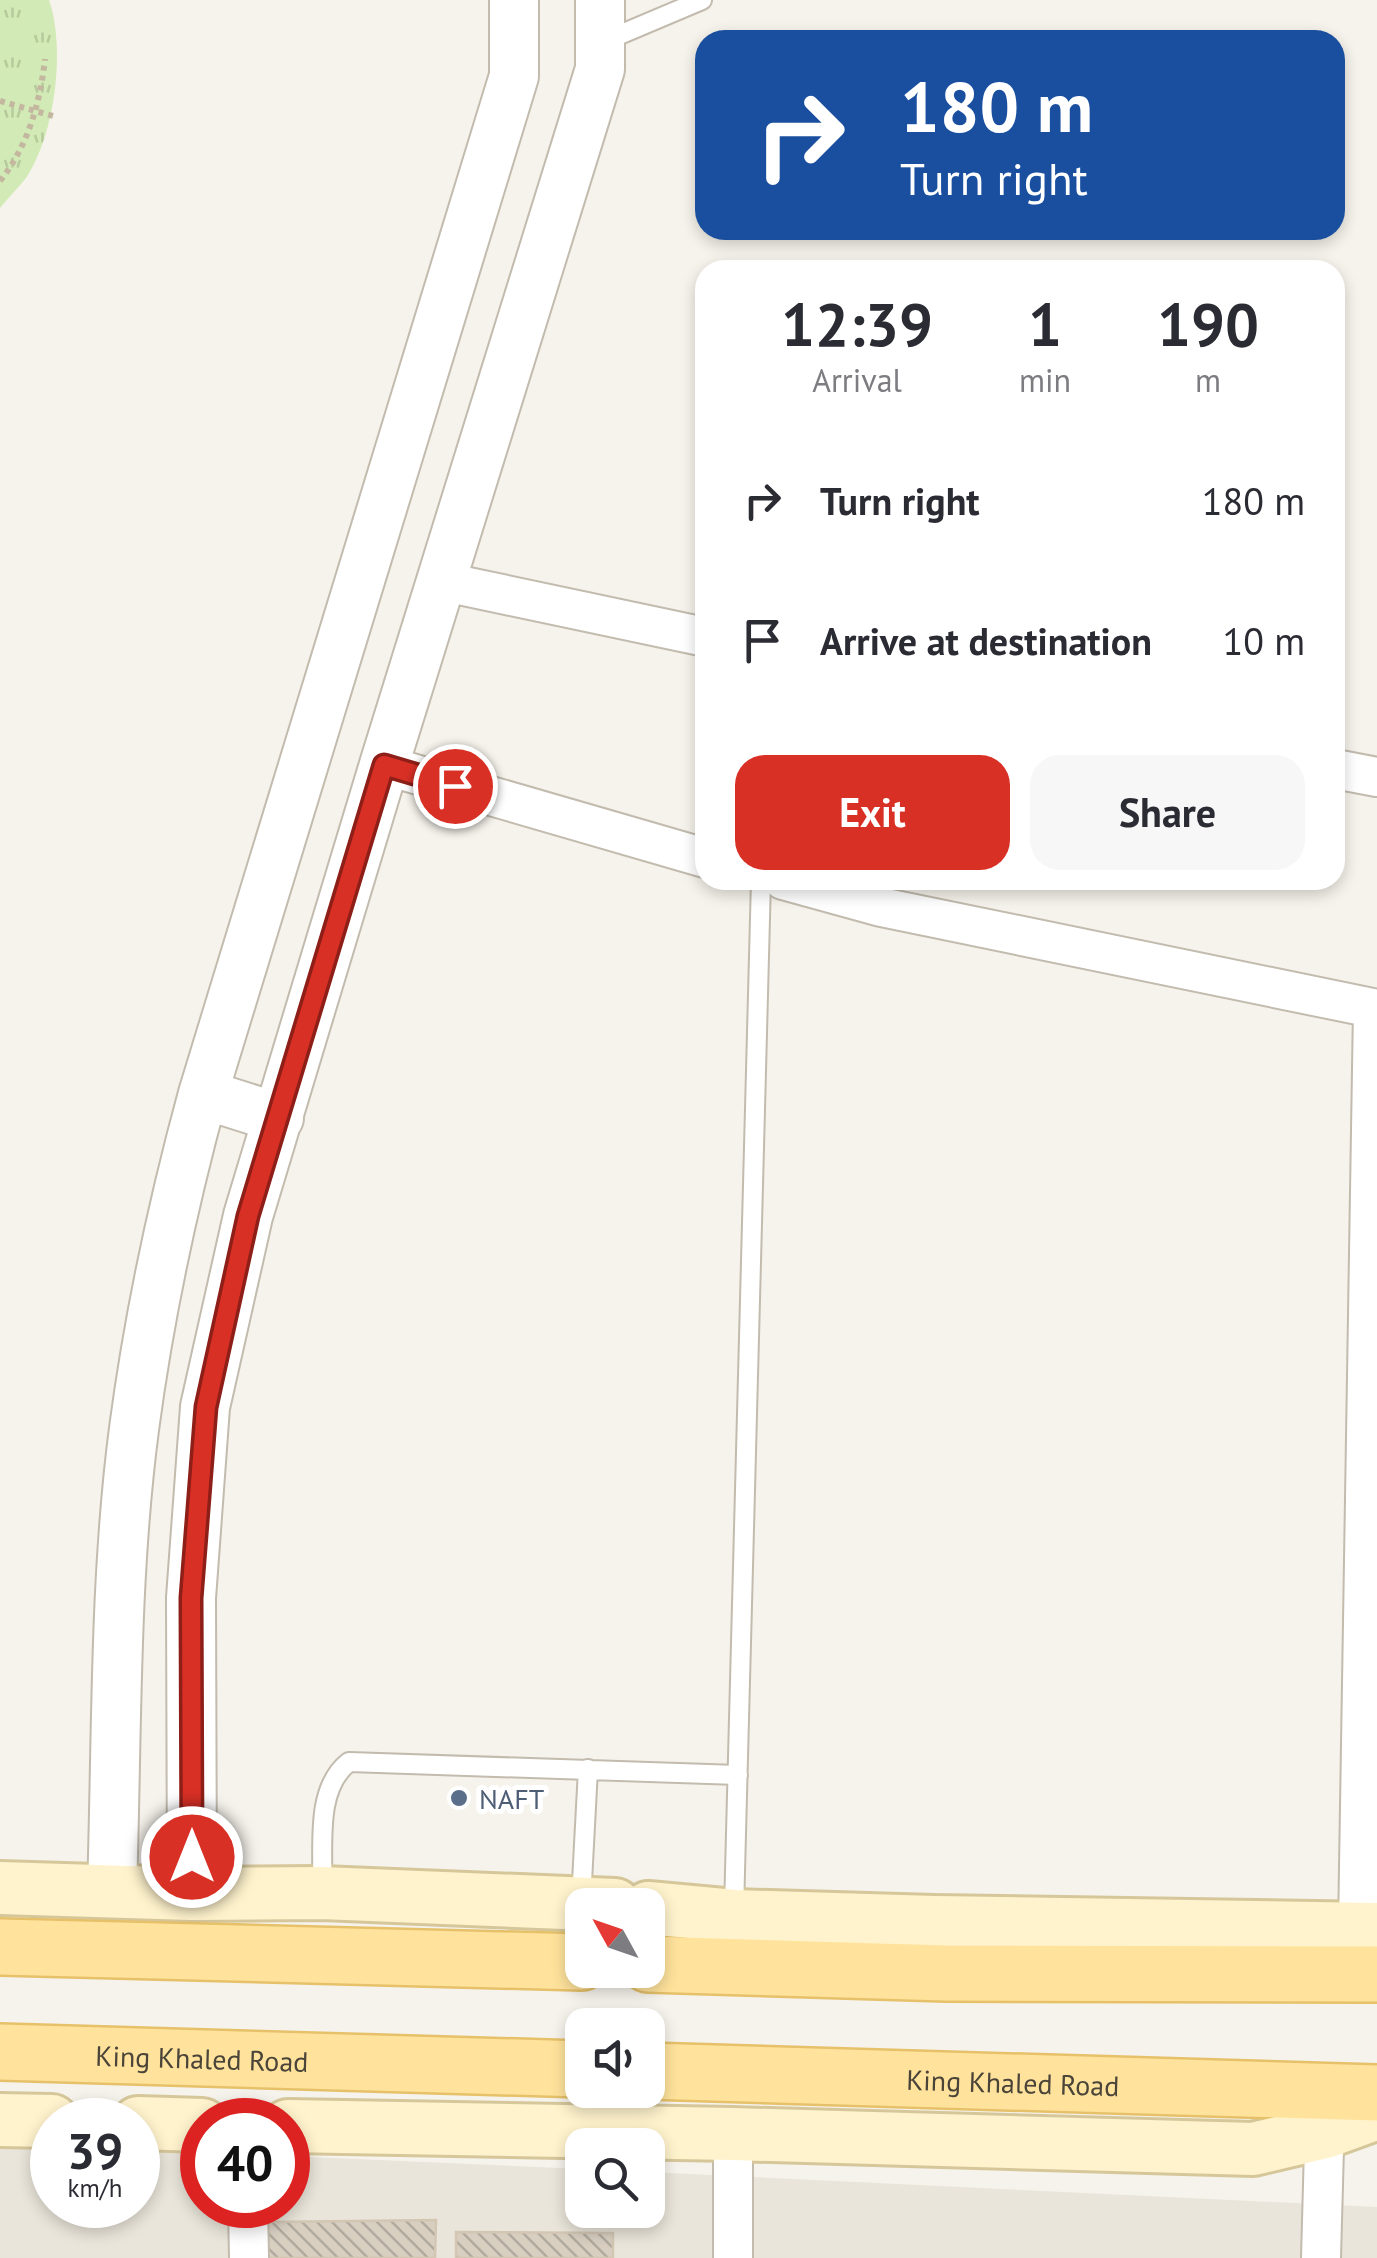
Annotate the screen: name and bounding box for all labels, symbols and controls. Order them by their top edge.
text: 180 m [900,61,1093,151]
icon: right [735,70,865,200]
text: Turn right [900,149,1088,207]
text: 12:39 [781,285,933,363]
text: 1 [1028,285,1062,363]
text: 190 [1157,285,1259,363]
text: Arrival [812,359,902,401]
text: min [1019,359,1071,401]
text: m [1195,359,1221,401]
icon: right [735,473,790,528]
text: Turn right [820,476,980,525]
text: 180 m [1202,476,1305,525]
icon: arrive [735,613,790,668]
text: Arrive at destination [820,616,1152,665]
text: 10 m [1223,616,1305,665]
pin [413,744,498,829]
button: Exit [735,755,1010,870]
button: Share [1030,755,1305,870]
icon: arrive [428,759,483,814]
place label: NAFT [479,1780,545,1817]
marker: NAFT [448,1787,470,1809]
position arrow [140,1805,244,1909]
north arrow [565,1888,665,1988]
map controls [565,1888,665,2228]
button: sound [565,2008,665,2108]
street label: King Khaled Road [95,2036,309,2080]
street label: King Khaled Road [906,2060,1120,2104]
speed limit sign: 40 [180,2098,310,2228]
text: 39 [67,2118,123,2183]
button: search [565,2128,665,2228]
text: km/h [68,2172,122,2204]

